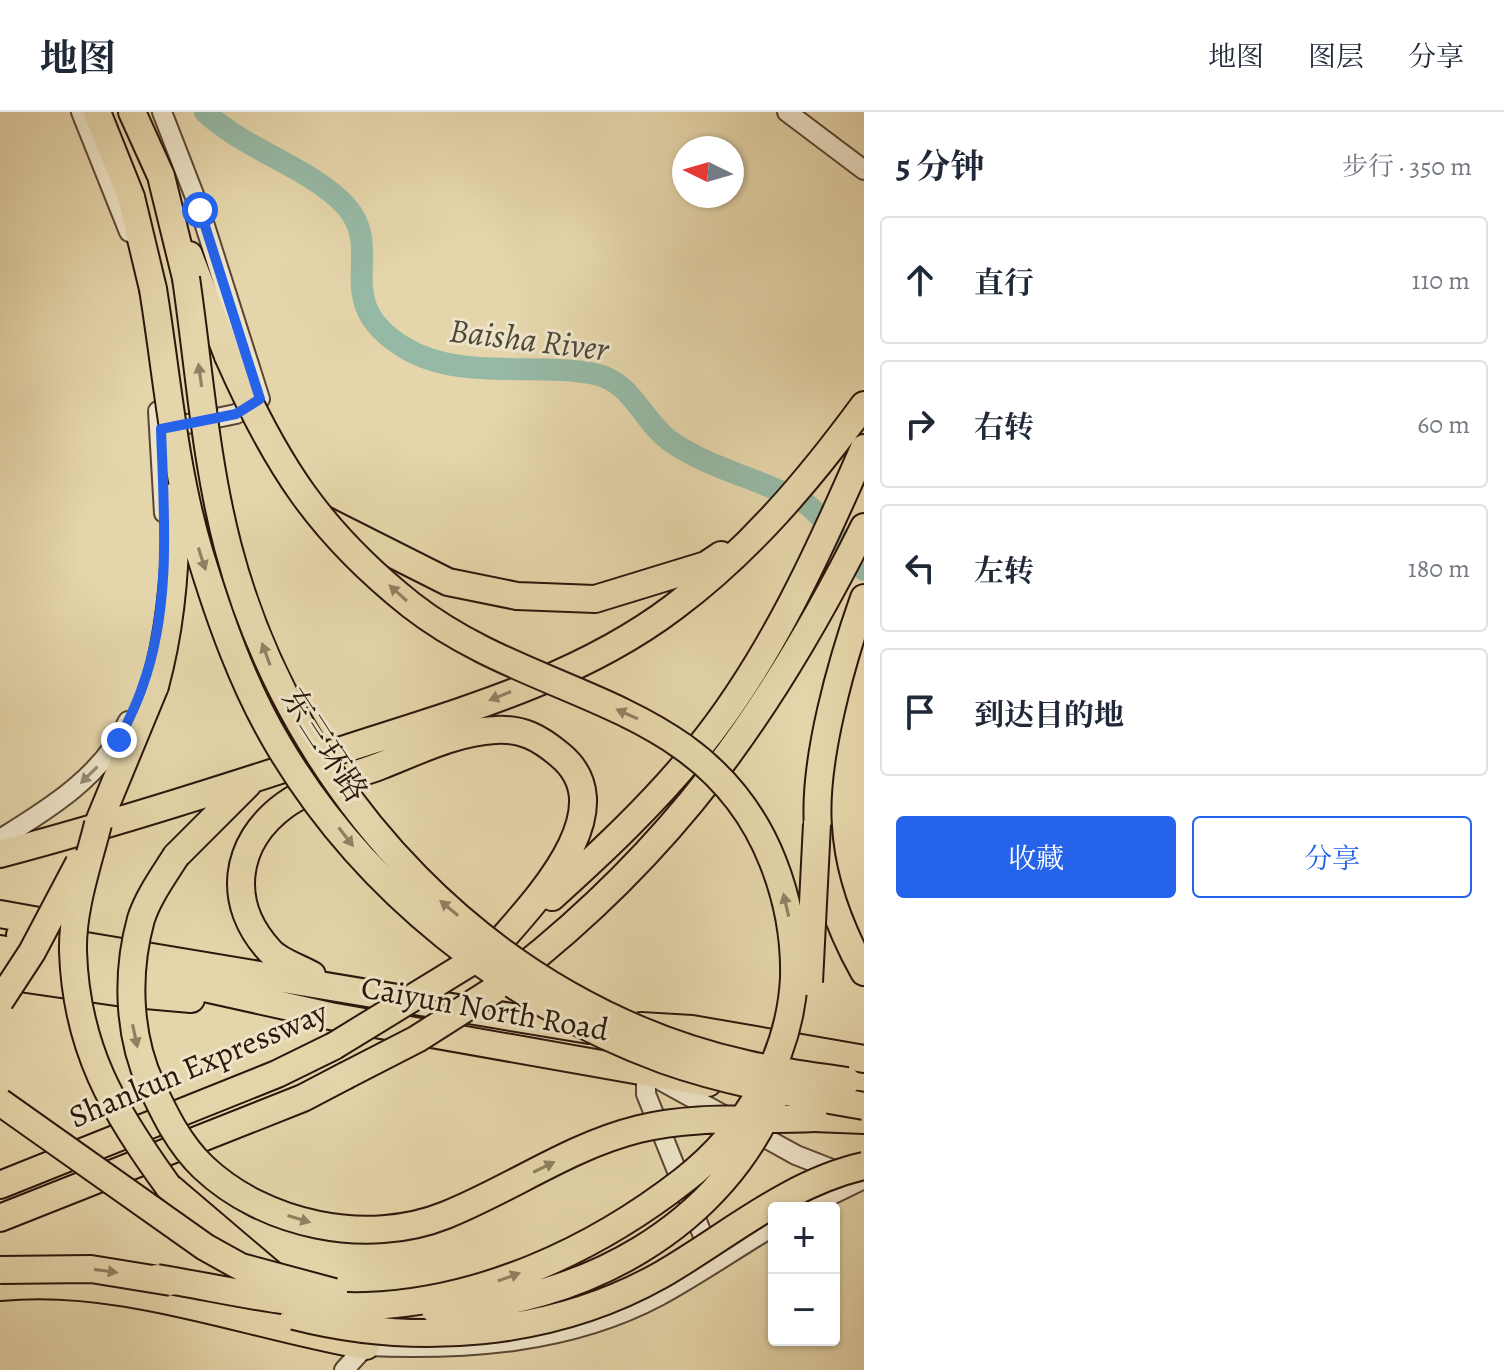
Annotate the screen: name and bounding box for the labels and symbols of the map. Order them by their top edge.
north arrow [672,136,744,208]
route start [182,192,218,228]
water label: Baisha River [447,306,612,373]
one-way arrow [193,362,206,387]
one-way arrow [196,547,209,571]
one-way arrow [389,585,408,603]
one-way arrow [259,642,272,666]
street label: 东三环路 [272,679,378,811]
one-way arrow [488,689,511,702]
one-way arrow [615,707,639,720]
route end [101,722,137,758]
one-way arrow [79,765,98,784]
one-way arrow [337,827,354,847]
one-way arrow [779,893,792,918]
one-way arrow [439,900,459,917]
street label: Caiyun North Road [358,965,613,1052]
street label: Shankun Expressway [62,989,335,1138]
one-way arrow [130,1023,142,1048]
one-way arrow [533,1160,556,1174]
one-way arrow [287,1213,311,1226]
one-way arrow [94,1265,119,1278]
one-way arrow [497,1270,521,1283]

